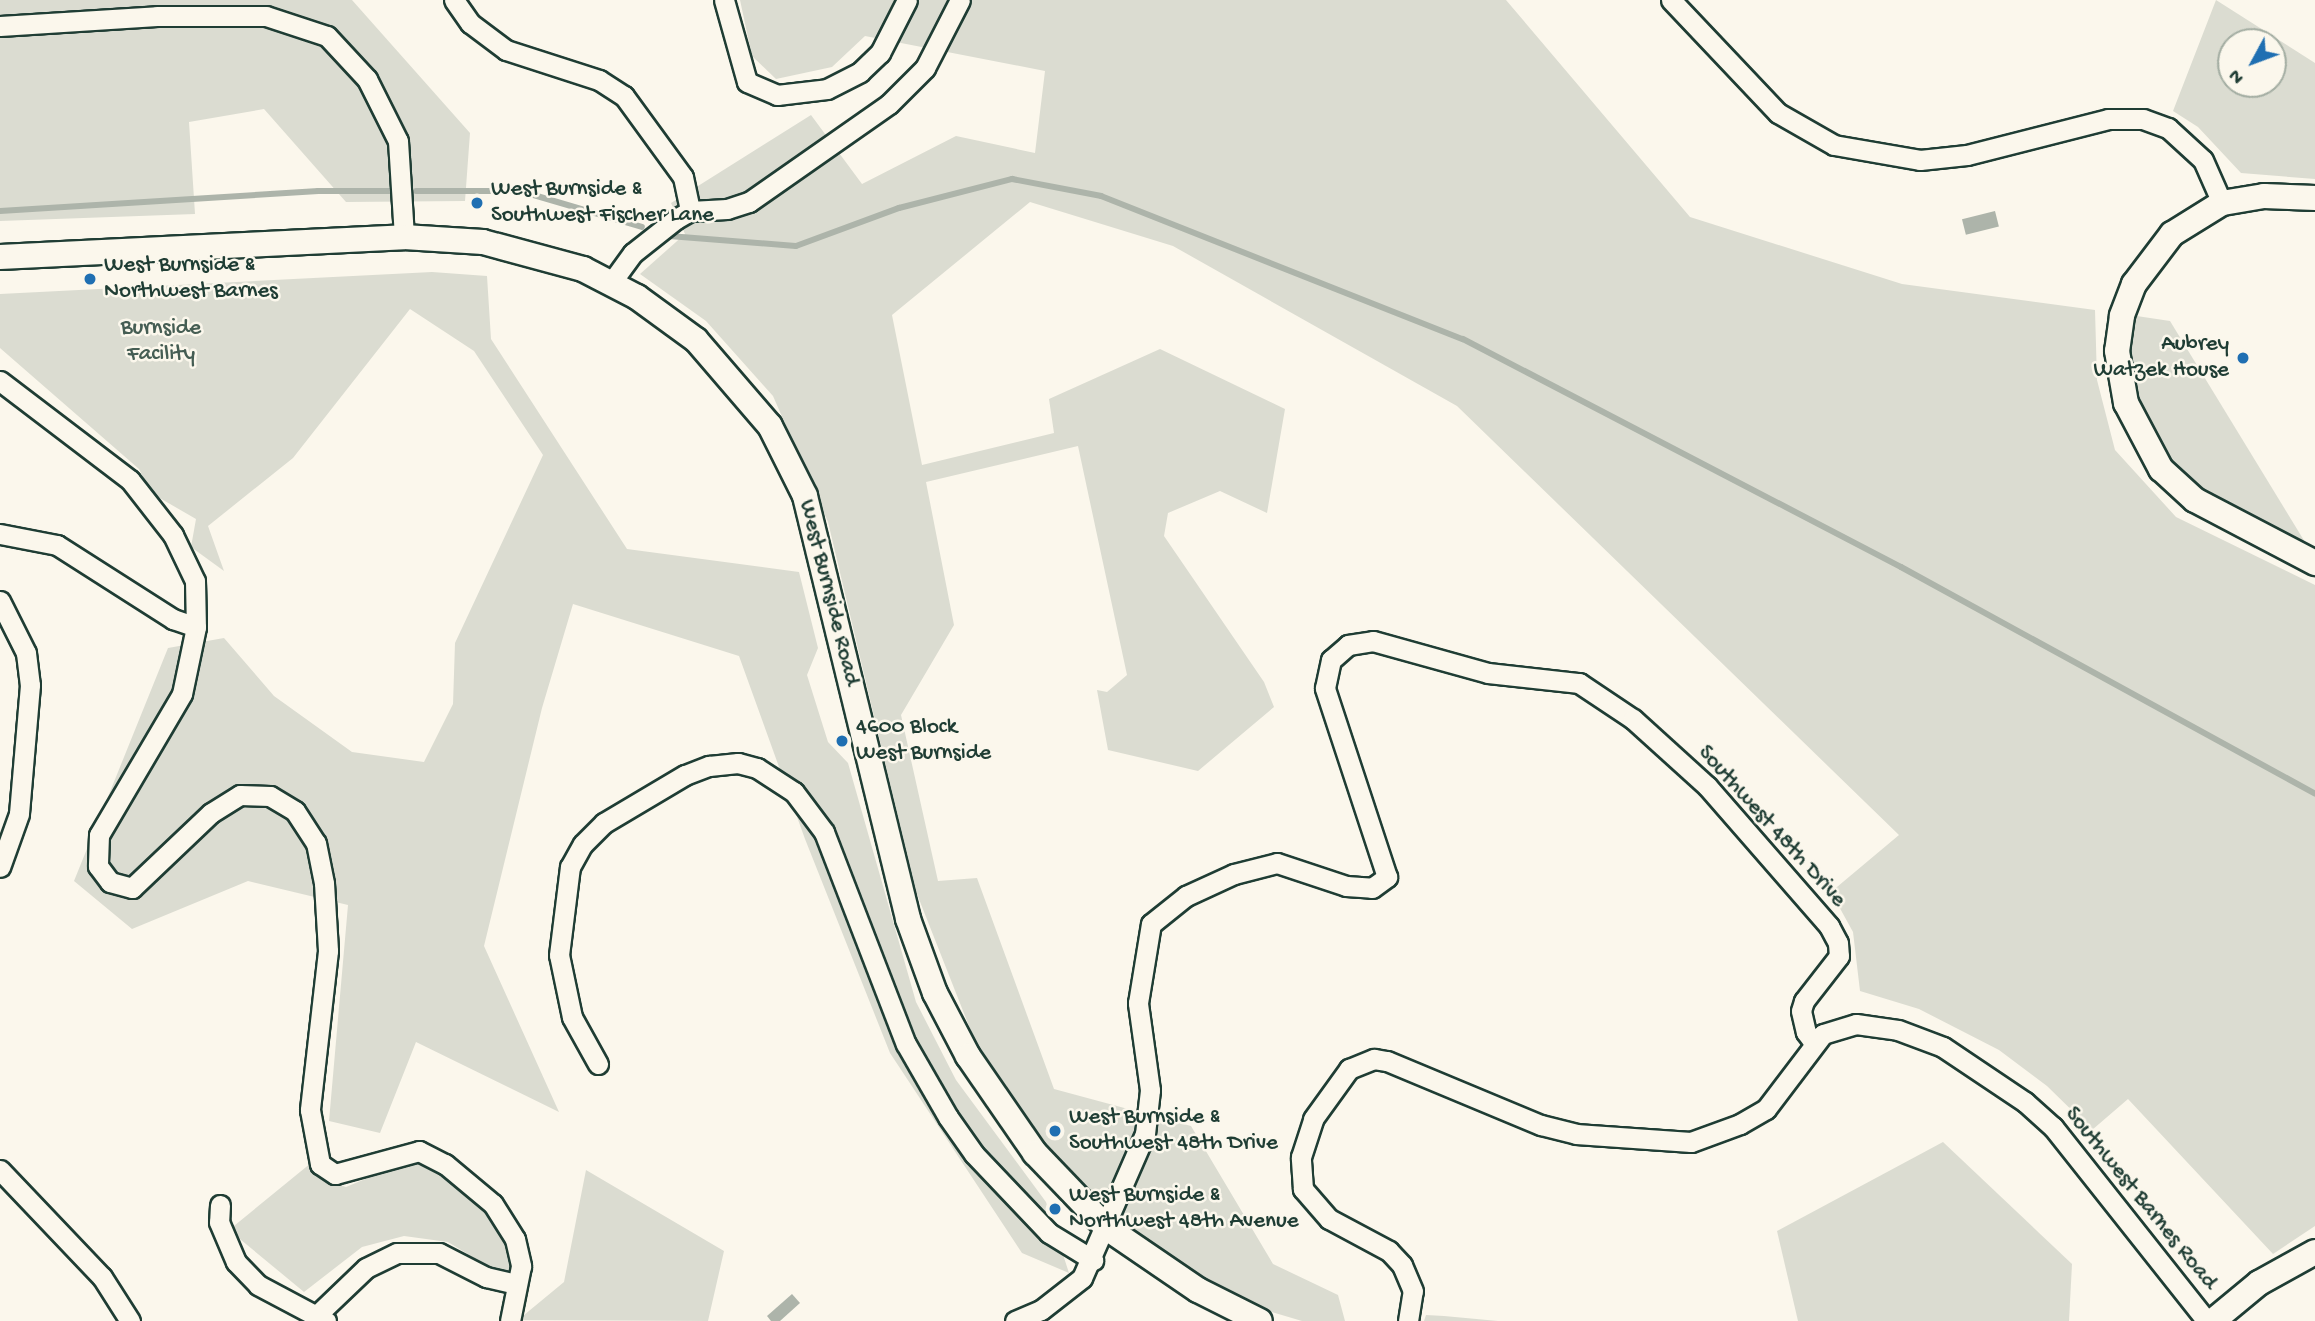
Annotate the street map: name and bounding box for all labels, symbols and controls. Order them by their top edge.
north arrow [2217,28,2287,98]
text: N [2225,64,2250,88]
place label: West Burnside & Southwest Fischer Lane [491,176,714,230]
marker: West Burnside & Southwest Fischer Lane [469,195,485,211]
place label: West Burnside & Northwest Barnes [104,252,278,306]
marker: West Burnside & Northwest Barnes [82,271,98,287]
park label: Burnside Facility [121,315,201,369]
place label: Aubrey Watzek House [2093,331,2229,385]
marker: Aubrey Watzek House [2235,350,2251,366]
street label: West Burnside Road [792,497,864,689]
place label: 4600 Block West Burnside [856,714,991,768]
marker: 4600 Block West Burnside [834,733,850,749]
street label: Southwest 48th Drive [1691,740,1851,914]
street label: Southwest Barnes Road [2058,1102,2222,1296]
place label: West Burnside & Southwest 48th Drive [1069,1104,1278,1158]
marker: West Burnside & Southwest 48th Drive [1047,1123,1063,1139]
place label: West Burnside & Northwest 48th Avenue [1069,1182,1299,1236]
marker: West Burnside & Northwest 48th Avenue [1047,1201,1063,1217]

